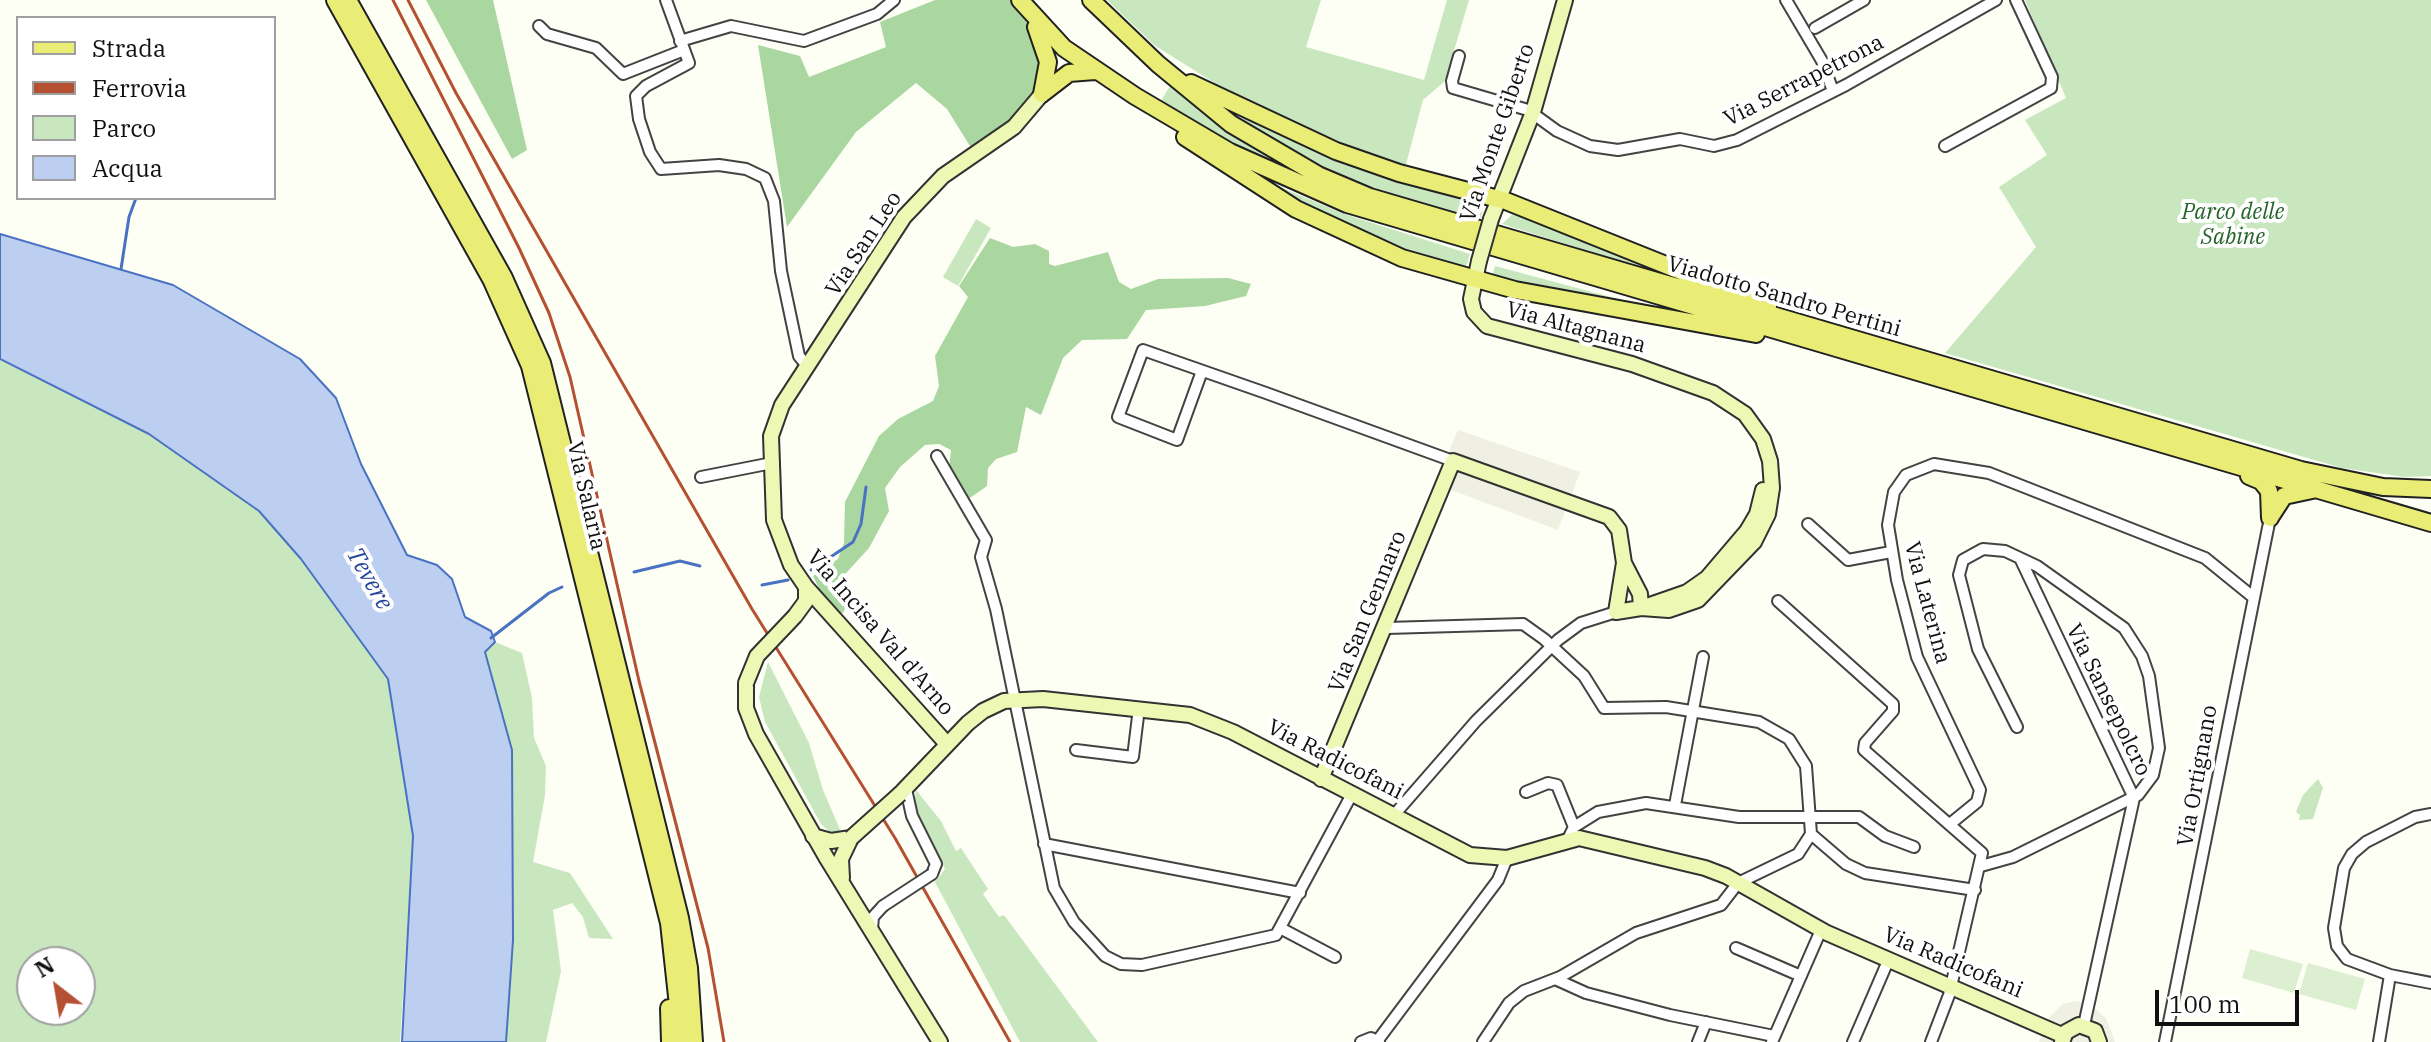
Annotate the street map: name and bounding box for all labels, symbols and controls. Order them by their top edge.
legend [16,16,276,200]
street label: Via Serrapetrona [1720,29,1888,133]
text: Strada [92,32,166,64]
street label: Via Monte Giberto [1455,40,1541,226]
text: Ferrovia [92,72,187,104]
text: Parco [92,112,156,144]
text: Acqua [92,152,163,184]
street label: Via San Leo [820,187,908,301]
park label: Parco delle Sabine [2182,200,2284,252]
street label: Viadotto Sandro Pertini [1664,251,1904,343]
street label: Via Altagnana [1503,297,1649,359]
street label: Via Salaria [561,439,611,553]
street label: Via San Gennaro [1323,527,1413,697]
street label: Via Laterina [1898,539,1956,667]
water label: Tevere [340,543,398,615]
street label: Via Incisa Val d'Arno [801,545,959,721]
street label: Via Sansepolcro [2060,620,2156,780]
street label: Via Ortignano [2173,703,2223,849]
street label: Via Radicofani [1263,714,1407,806]
street label: Via Radicofani [1879,922,2027,1004]
north arrow [16,946,96,1026]
text: N [29,950,59,984]
scale bar [2159,974,2303,1024]
text: 100 m [2169,988,2241,1020]

